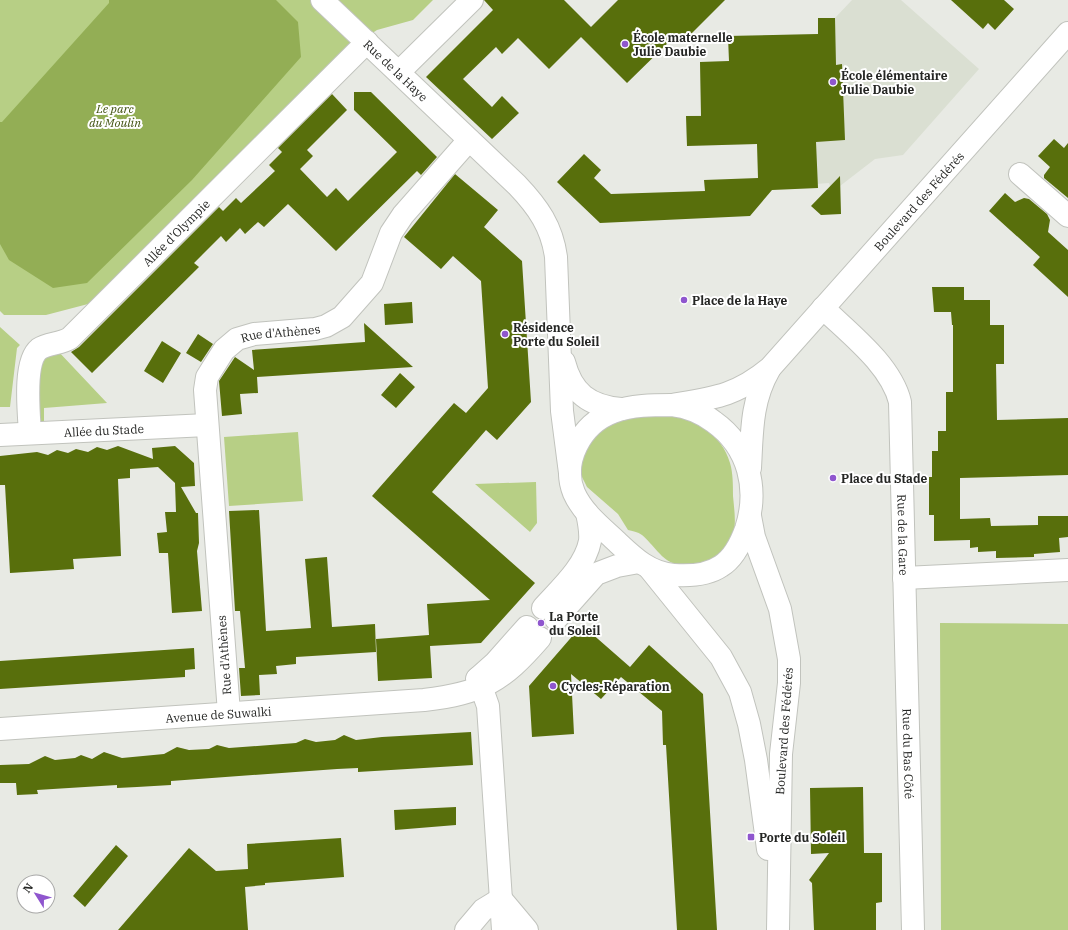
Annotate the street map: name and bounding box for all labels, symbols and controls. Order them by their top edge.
place label: École maternelle Julie Daubie [633,29,733,59]
street label: Rue de la Haye [361,36,431,104]
marker: École maternelle Julie Daubie [620,39,630,49]
place label: École élémentaire Julie Daubie [841,67,948,97]
marker: École élémentaire Julie Daubie [828,77,838,87]
park label: Le parc du Moulin [89,101,141,130]
street label: Boulevard des Fédérés [870,148,967,254]
street label: Allée d'Olympie [139,196,213,269]
place label: Place de la Haye [692,293,788,308]
marker: Place de la Haye [679,295,689,305]
street label: Rue d'Athènes [239,320,322,345]
place label: Résidence Porte du Soleil [513,320,599,349]
marker: Résidence Porte du Soleil [500,329,510,339]
street label: Allée du Stade [63,421,144,439]
place label: Place du Stade [841,471,927,486]
marker: Place du Stade [828,473,838,483]
street label: Rue de la Gare [895,494,912,576]
place label: La Porte du Soleil [549,609,600,638]
street label: Rue d'Athènes [214,614,234,695]
marker: La Porte du Soleil [536,618,546,628]
street label: Boulevard des Fédérés [772,667,796,795]
place label: Cycles-Réparation [561,679,670,694]
marker: Cycles-Réparation [548,681,558,691]
street label: Avenue de Suwalki [165,703,272,725]
street label: Rue du Bas Côté [900,708,917,799]
place label: Porte du Soleil [759,830,845,845]
marker: Porte du Soleil [746,832,756,842]
north arrow [16,874,56,914]
text: N [20,880,36,896]

